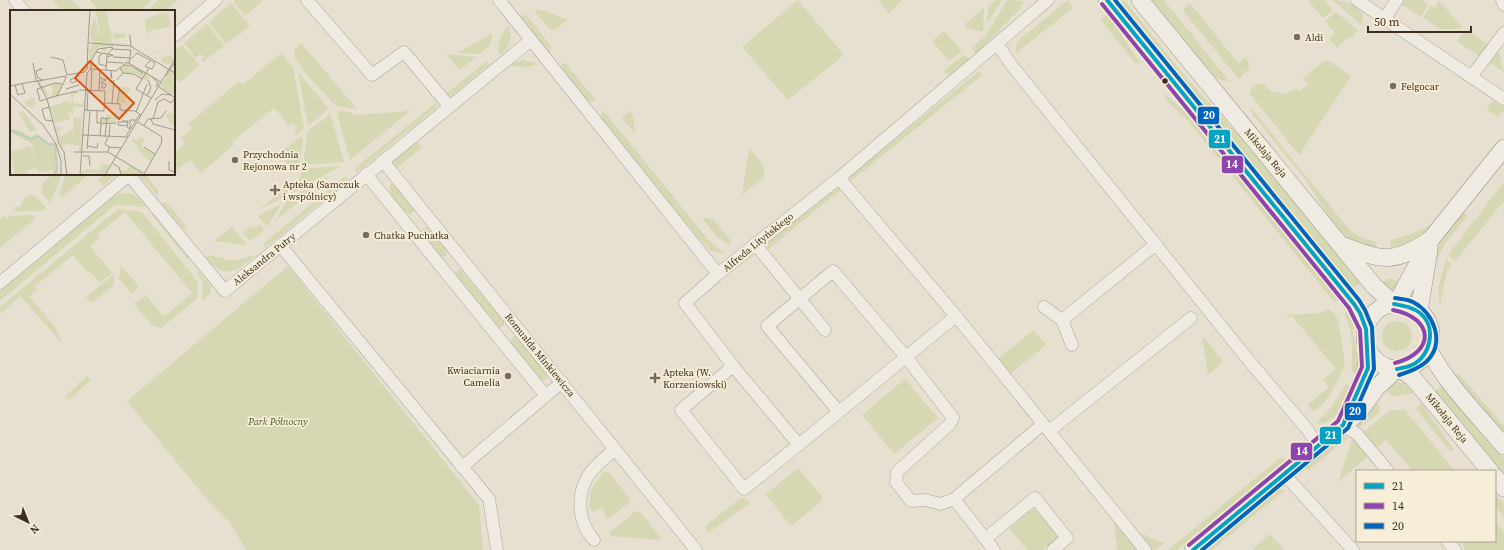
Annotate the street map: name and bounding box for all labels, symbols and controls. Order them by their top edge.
scale bar [1368,8,1471,34]
inset map [10,10,175,175]
text: 50 m [1374,14,1400,30]
place label: Aldi [1305,31,1323,44]
marker: Aldi [1292,32,1302,42]
unlabelled marker [1160,76,1170,86]
place label: Felgocar [1401,80,1440,93]
marker: Felgocar [1388,81,1398,91]
line badge: 20 [1197,106,1220,125]
text: 20 [1203,108,1215,123]
street label: Mikołaja Reja [1242,126,1291,181]
line badge: 21 [1208,129,1231,149]
text: 21 [1214,132,1226,147]
place label: Przychodnia Rejonowa nr 2 [243,148,307,173]
marker: Przychodnia Rejonowa nr 2 [230,155,240,165]
line badge: 14 [1221,155,1244,174]
text: 14 [1226,157,1238,172]
place label: Apteka (Samczuk i wspólnicy) [283,178,360,203]
marker: Apteka (Samczuk i wspólnicy) [270,185,280,195]
street label: Alfreda Lityńskiego [720,209,796,274]
street label: Aleksandra Putry [230,229,299,288]
place label: Chatka Puchatka [374,229,450,242]
marker: Chatka Puchatka [361,230,371,240]
street label: Romualda Minkiewicza [502,310,578,400]
place label: Kwiaciarnia Camelia [447,364,501,389]
place label: Apteka (W. Korzeniowski) [663,366,727,391]
marker: Kwiaciarnia Camelia [503,371,513,381]
marker: Apteka (W. Korzeniowski) [650,373,660,383]
street label: Mikołaja Reja [1423,391,1472,446]
line badge: 20 [1344,402,1367,421]
text: 20 [1349,404,1361,419]
park label: Park Północny [247,415,308,428]
line badge: 21 [1319,426,1342,445]
text: 21 [1325,428,1337,443]
line badge: 14 [1290,442,1313,461]
text: 14 [1296,444,1308,459]
legend [1356,470,1496,542]
text: 21 [1392,478,1404,494]
text: 14 [1392,498,1404,514]
north arrow [8,502,48,542]
text: 20 [1392,518,1404,534]
text: N [26,521,43,537]

